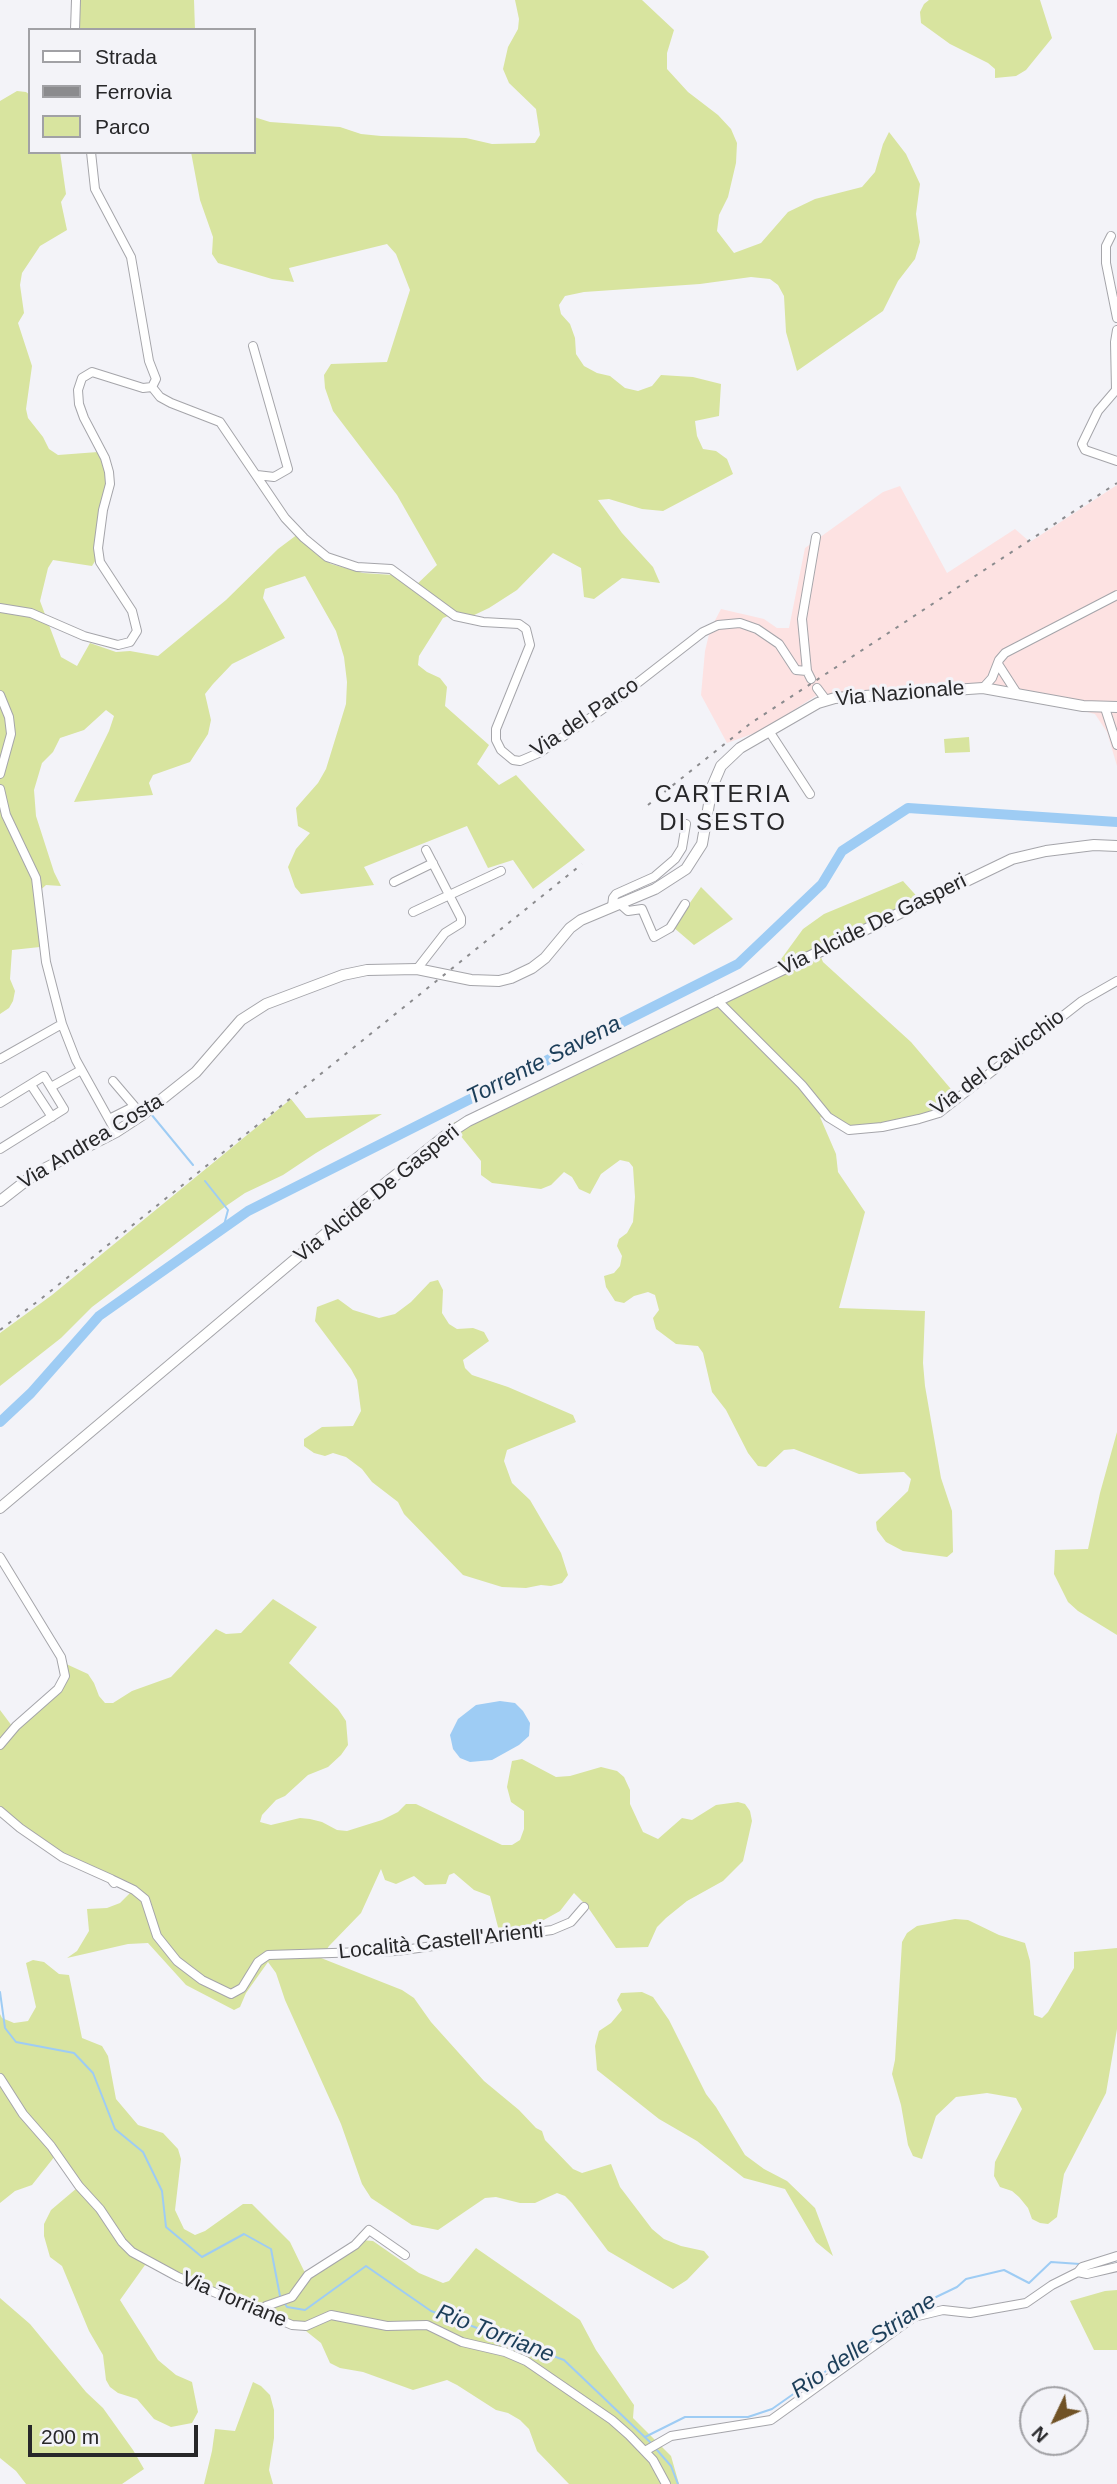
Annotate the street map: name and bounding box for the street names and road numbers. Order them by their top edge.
street label: Via del Parco [526,673,644,763]
street label: Via Nazionale [835,676,965,712]
street label: Via Alcide De Gasperi [775,869,971,981]
street label: Via del Cavicchio [926,1005,1070,1121]
street label: Via Andrea Costa [14,1089,168,1195]
street label: Via Alcide De Gasperi [289,1120,465,1268]
street label: Località Castell'Arienti [337,1919,545,1965]
street label: Via Torriane [178,2267,290,2333]

